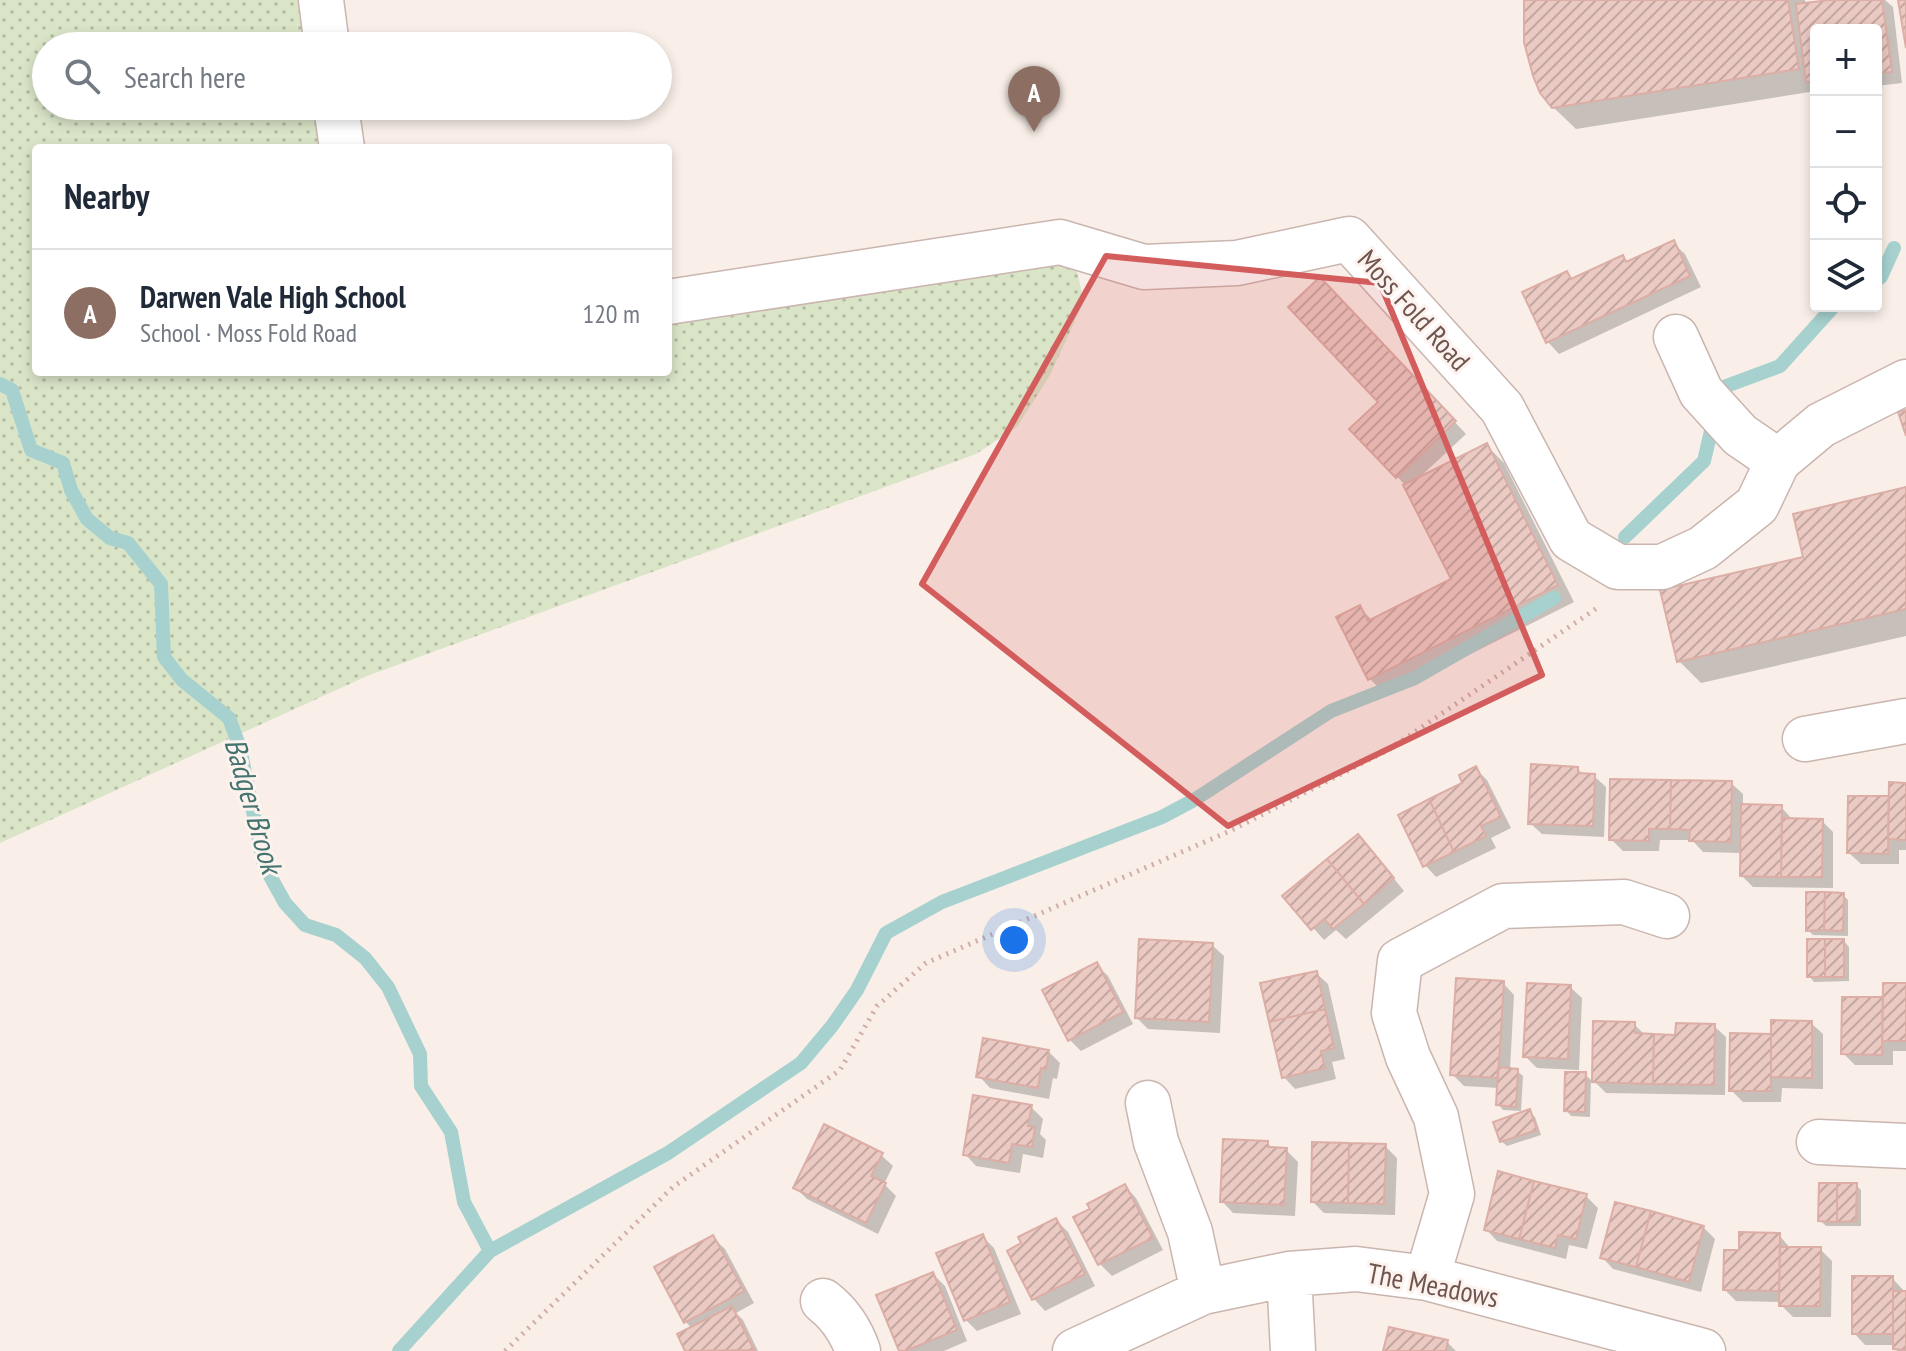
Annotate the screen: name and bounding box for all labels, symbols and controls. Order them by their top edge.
map controls [1810,24,1882,312]
button: + [1810,24,1882,96]
search box [32,32,672,120]
icon: search [60,54,104,98]
text: Search here [124,57,246,96]
pin: A [1008,66,1060,132]
button: − [1810,96,1882,168]
button: locate [1810,168,1882,240]
text: Nearby [64,174,149,218]
button: layers [1810,240,1882,312]
street label: Moss Fold Road [1350,241,1479,378]
text: Darwen Vale High School [140,277,406,316]
text: A [83,297,97,330]
text: 120 m [582,297,640,330]
text: School · Moss Fold Road [140,316,357,349]
water label: Badger Brook [217,733,293,881]
your location [994,920,1034,960]
street label: The Meadows [1364,1254,1502,1315]

